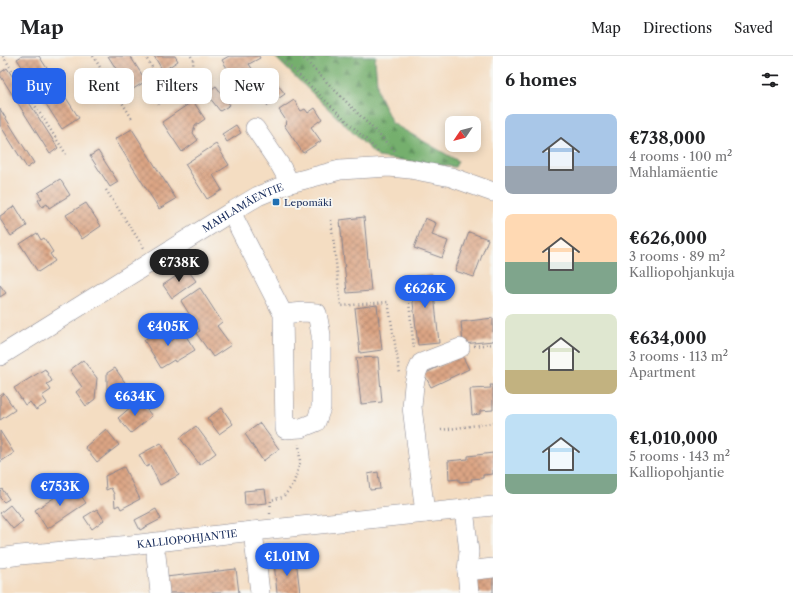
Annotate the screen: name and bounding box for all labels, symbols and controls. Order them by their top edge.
text: Map [20,16,64,39]
text: Map [591,19,621,37]
text: Directions [643,19,712,37]
text: Saved [734,19,773,37]
chip: Buy [12,68,66,104]
chip: Rent [74,68,134,104]
chip: Filters [142,68,212,104]
chip: New [220,68,279,104]
icon: filters [759,69,781,91]
text: 6 homes [505,70,577,90]
north arrow [445,116,481,152]
map controls [445,116,481,152]
text: €738,000 [629,128,706,148]
icon: home [537,130,585,178]
text: 4 rooms · 100 m² [629,148,732,164]
text: Mahlamäentie [629,164,718,180]
street label: MAHLAMÄENTIE [200,180,286,235]
place label: Lepomäki [284,196,332,209]
marker: Lepomäki [271,197,281,207]
text: €626,000 [629,228,707,248]
icon: home [537,230,585,278]
text: 3 rooms · 89 m² [629,248,725,264]
pin: €738K [151,249,207,283]
text: €738K [159,254,199,270]
text: Kalliopohjankuja [629,264,735,280]
pin: €626K [397,275,453,309]
text: €626K [404,280,446,296]
pin: €405K [140,313,196,347]
text: €405K [147,318,189,334]
text: €634,000 [629,328,707,348]
icon: home [537,330,585,378]
text: 3 rooms · 113 m² [629,348,728,364]
text: Apartment [629,364,696,380]
pin: €634K [107,383,163,417]
text: €634K [114,388,156,404]
text: €1,010,000 [629,428,718,448]
icon: home [537,430,585,478]
text: 5 rooms · 143 m² [629,448,730,464]
text: Kalliopohjantie [629,464,724,480]
pin: €753K [32,473,88,507]
text: €753K [40,478,80,494]
street label: KALLIOPOHJANTIE [136,527,238,551]
pin: €1.01M [254,543,320,577]
text: €1.01M [264,548,310,564]

